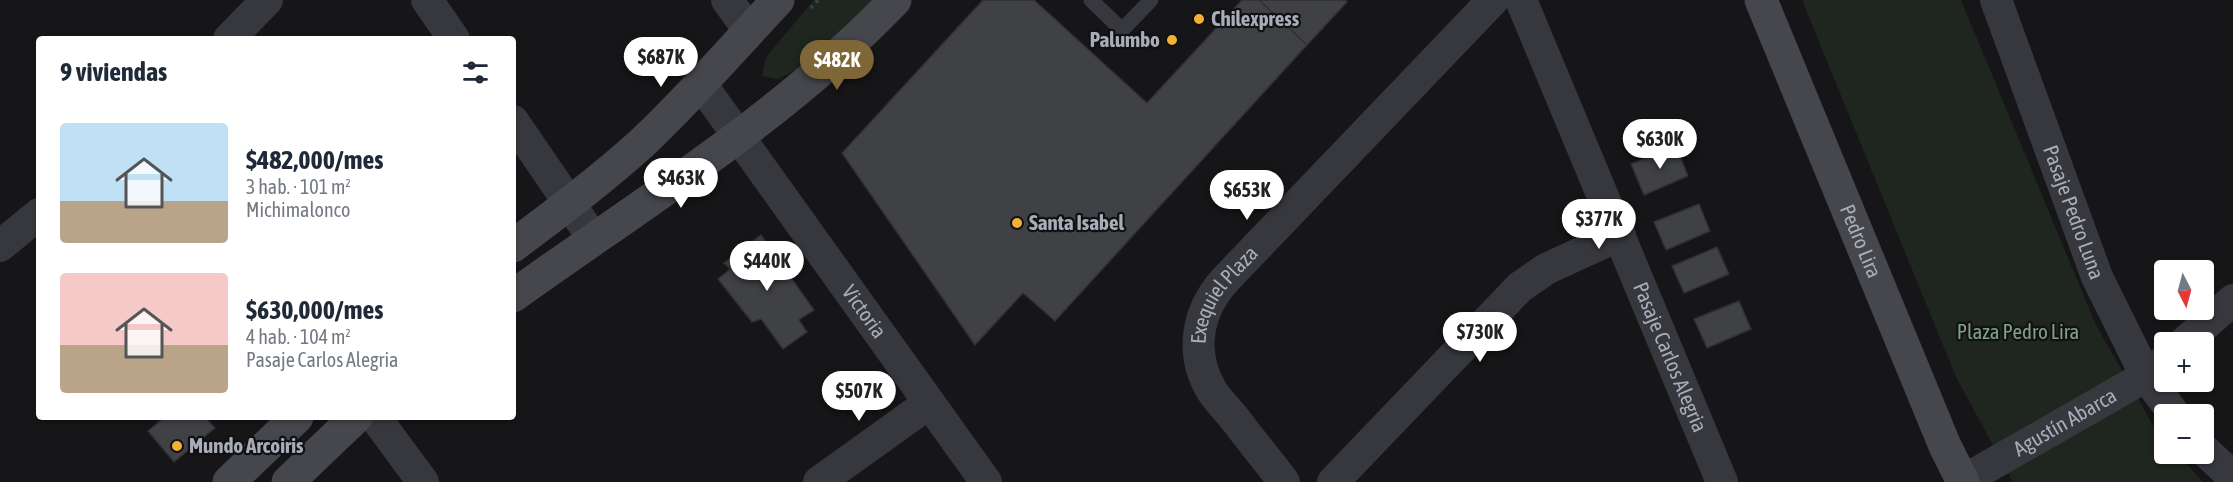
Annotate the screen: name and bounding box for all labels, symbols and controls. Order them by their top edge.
place label: Chilexpress [1211,6,1300,30]
marker: Chilexpress [1192,12,1206,26]
place label: Palumbo [1090,27,1160,51]
marker: Palumbo [1165,33,1179,47]
pin: $687K [619,37,703,88]
pin: $482K [795,40,879,91]
text: $687K [638,45,684,68]
text: $482K [814,48,860,71]
icon: filters [459,56,492,89]
text: 9 viviendas [60,57,167,87]
pin: $630K [1618,119,1702,170]
text: $630K [1637,127,1683,150]
street label: Pasaje Pedro Luna [2039,142,2110,282]
text: $482,000/mes [246,145,383,175]
icon: home [108,147,180,219]
pin: $463K [639,158,723,209]
text: $463K [658,166,704,189]
pin: $653K [1205,170,1289,221]
text: 3 hab. · 101 m² [246,175,351,198]
text: $653K [1224,178,1270,201]
text: Michimalonco [246,198,350,221]
pin: $377K [1557,199,1641,250]
street label: Pedro Lira [1836,201,1887,281]
text: $377K [1576,207,1622,230]
place label: Santa Isabel [1029,210,1124,234]
marker: Santa Isabel [1010,216,1024,230]
pin: $440K [725,241,809,292]
street label: Exequiel Plaza [1185,241,1262,344]
text: $440K [744,249,790,272]
north arrow [2154,260,2214,320]
map controls [2154,260,2214,464]
street label: Pasaje Carlos Alegria [1629,278,1713,435]
street label: Victoria [838,280,892,342]
text: $630,000/mes [246,295,383,325]
icon: home [108,297,180,369]
pin: $730K [1438,312,1522,363]
park label: Plaza Pedro Lira [1957,319,2079,343]
text: $730K [1457,320,1503,343]
text: 4 hab. · 104 m² [246,325,351,348]
button: + [2154,332,2214,392]
text: Pasaje Carlos Alegria [246,348,398,371]
pin: $507K [817,371,901,422]
text: $507K [836,379,882,402]
street label: Agustín Abarca [2009,383,2120,460]
button: − [2154,404,2214,464]
place label: Mundo Arcoiris [189,433,304,457]
marker: Mundo Arcoiris [170,439,184,453]

